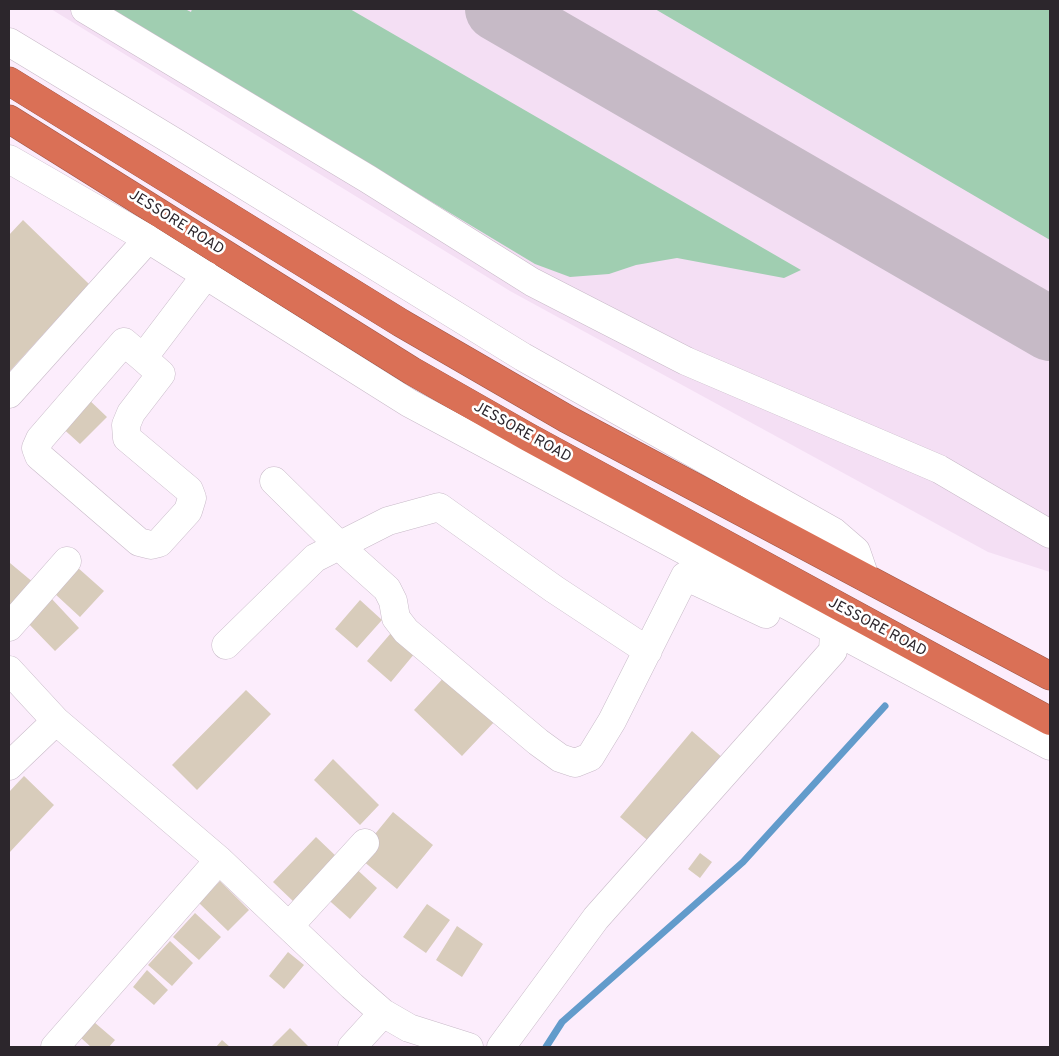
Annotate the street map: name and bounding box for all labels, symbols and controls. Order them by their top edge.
street label: JESSORE ROAD [125,187,227,259]
street label: JESSORE ROAD [470,399,574,467]
street label: JESSORE ROAD [825,595,929,661]

